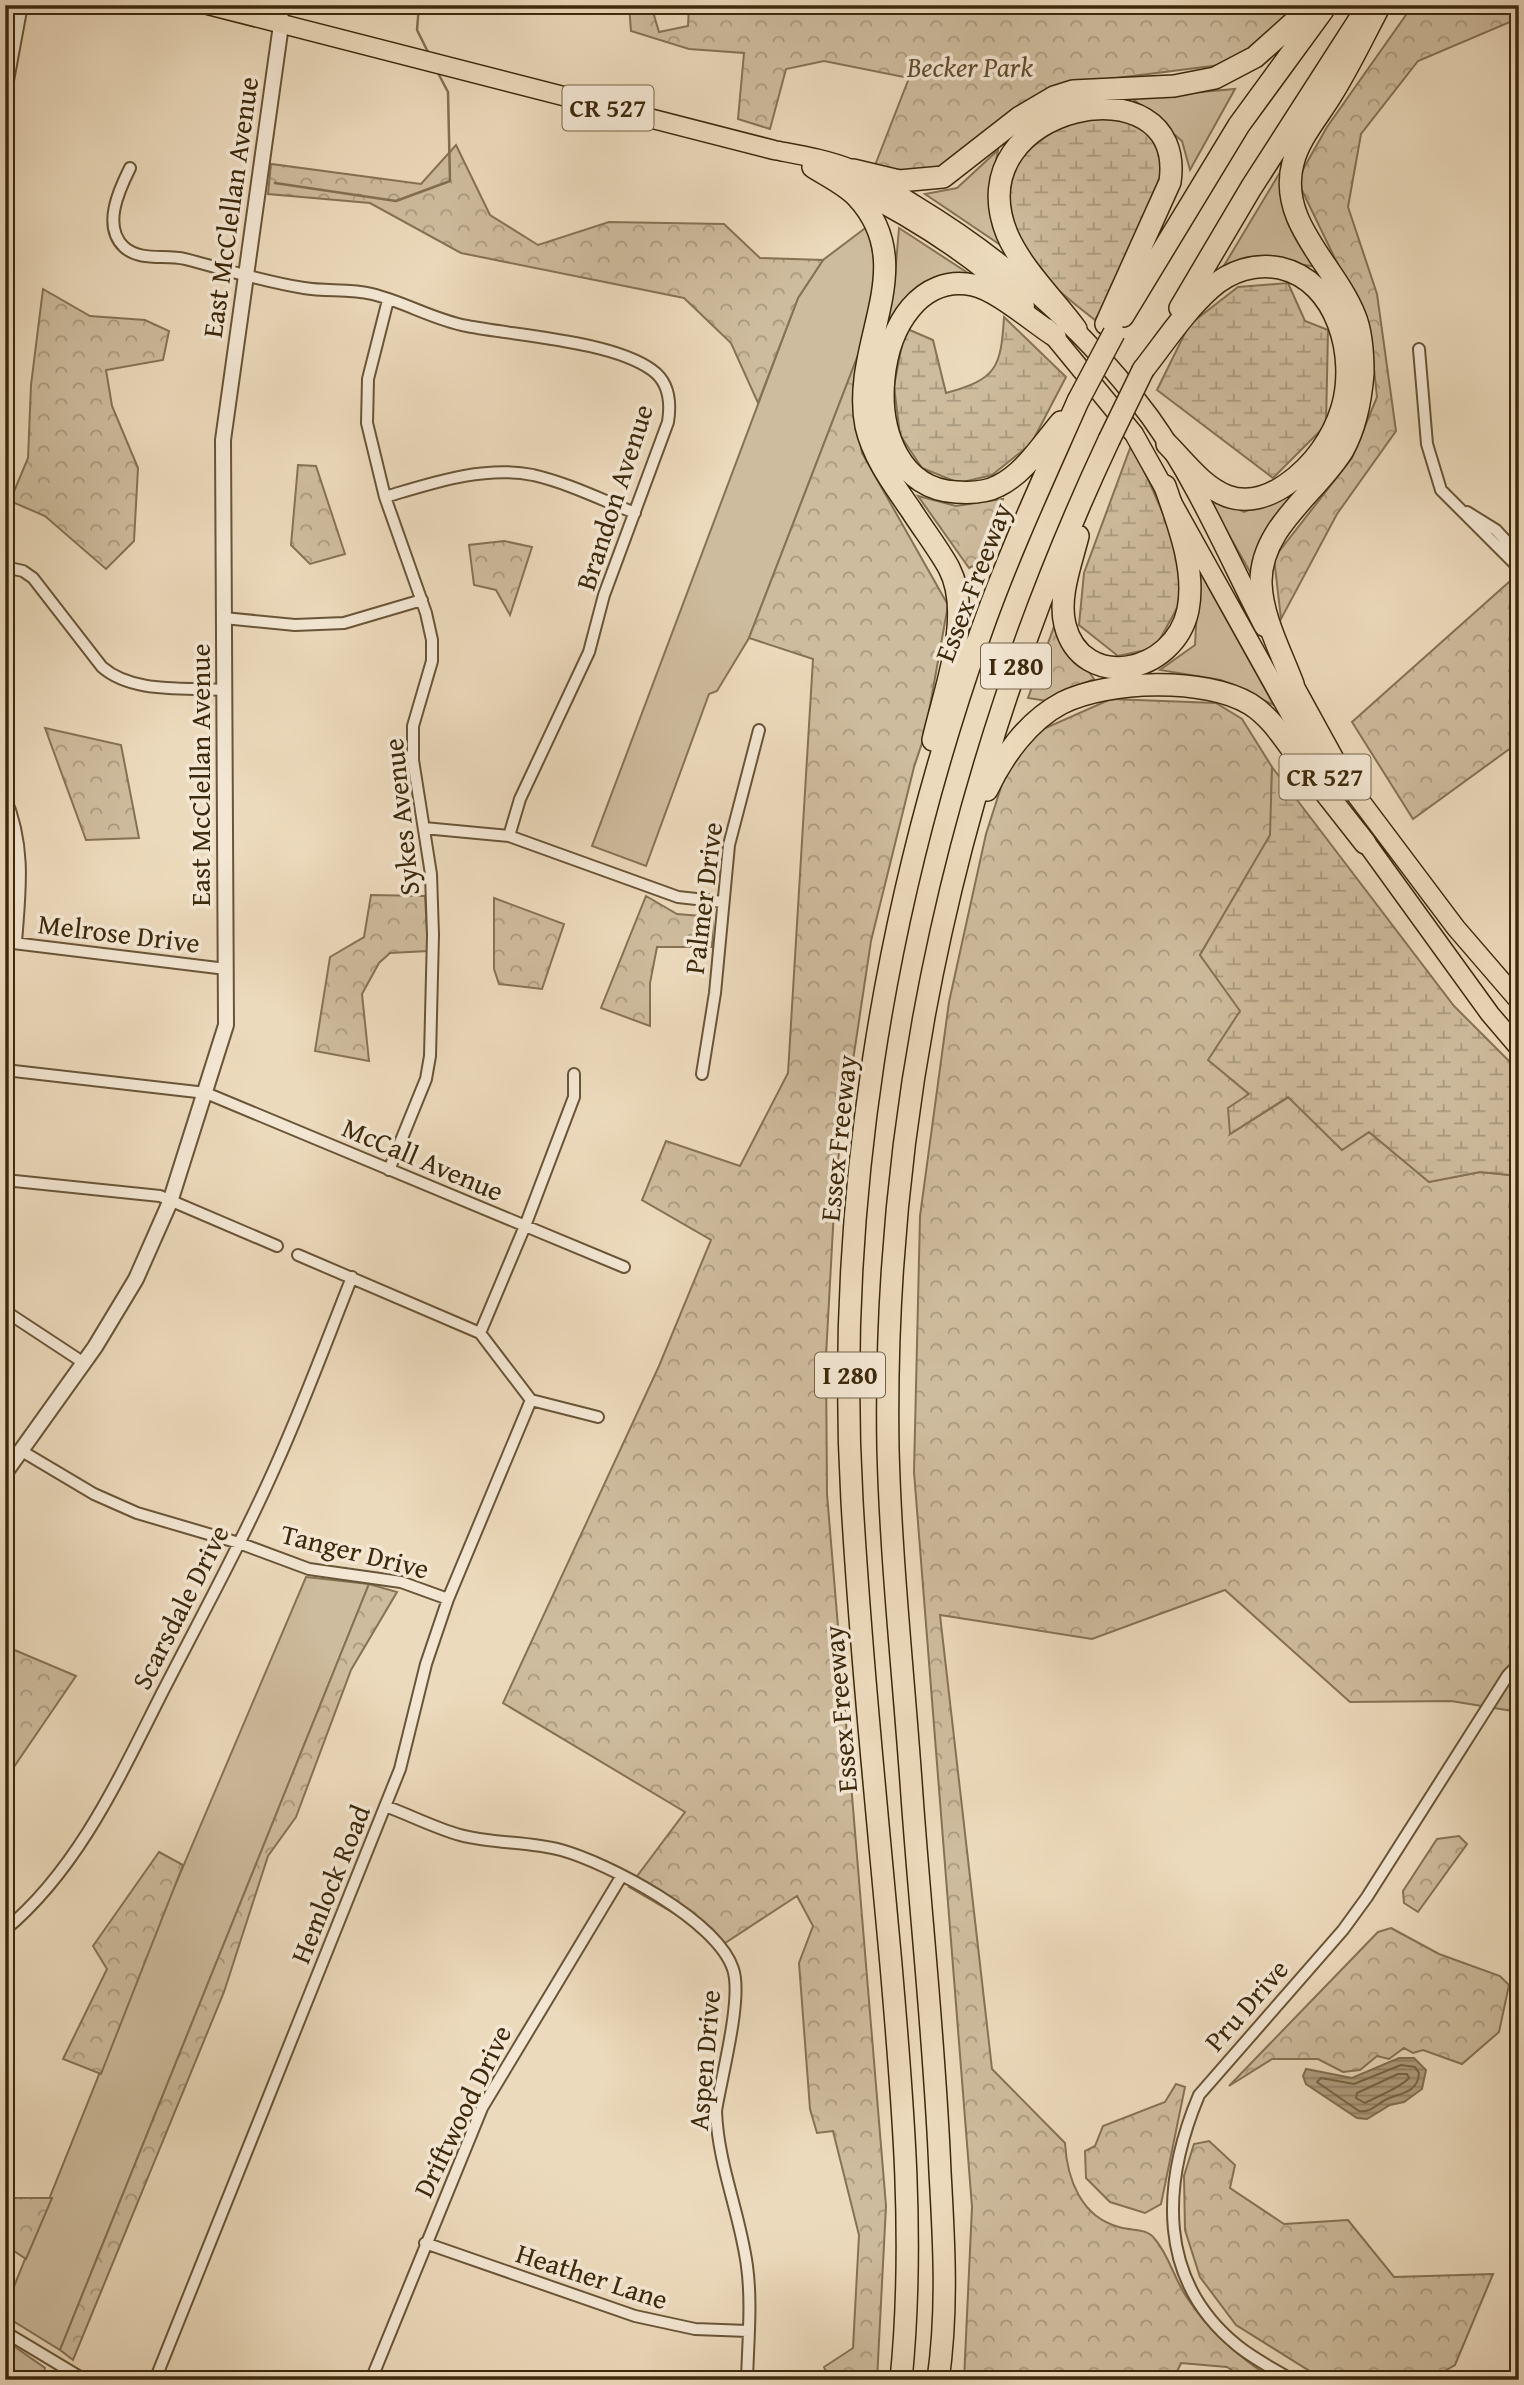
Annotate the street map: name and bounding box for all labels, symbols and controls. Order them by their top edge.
park label: Becker Park [906,46,1033,87]
street label: East McClellan Avenue [191,74,268,340]
road number: CR 527 [562,86,654,130]
street label: Brandon Avenue [564,399,663,595]
street label: Essex Freeway [923,496,1022,667]
street label: East McClellan Avenue [179,643,220,907]
road number: I 280 [981,644,1051,688]
street label: Sykes Avenue [372,736,429,898]
road number: CR 527 [1280,754,1370,800]
street label: Palmer Drive [673,820,732,976]
street label: Melrose Drive [36,902,202,963]
street label: Essex Freeway [808,1053,867,1223]
street label: McCall Avenue [336,1106,510,1211]
road number: I 280 [815,1352,885,1398]
street label: Tanger Drive [277,1512,433,1589]
street label: Scarsdale Drive [120,1517,239,1696]
street label: Essex Freeway [812,1624,867,1794]
street label: Hemlock Road [279,1798,380,1969]
street label: Pru Drive [1194,1949,1297,2060]
street label: Aspen Drive [677,1988,730,2132]
street label: Driftwood Drive [402,2018,521,2204]
street label: Heather Lane [511,2232,673,2319]

